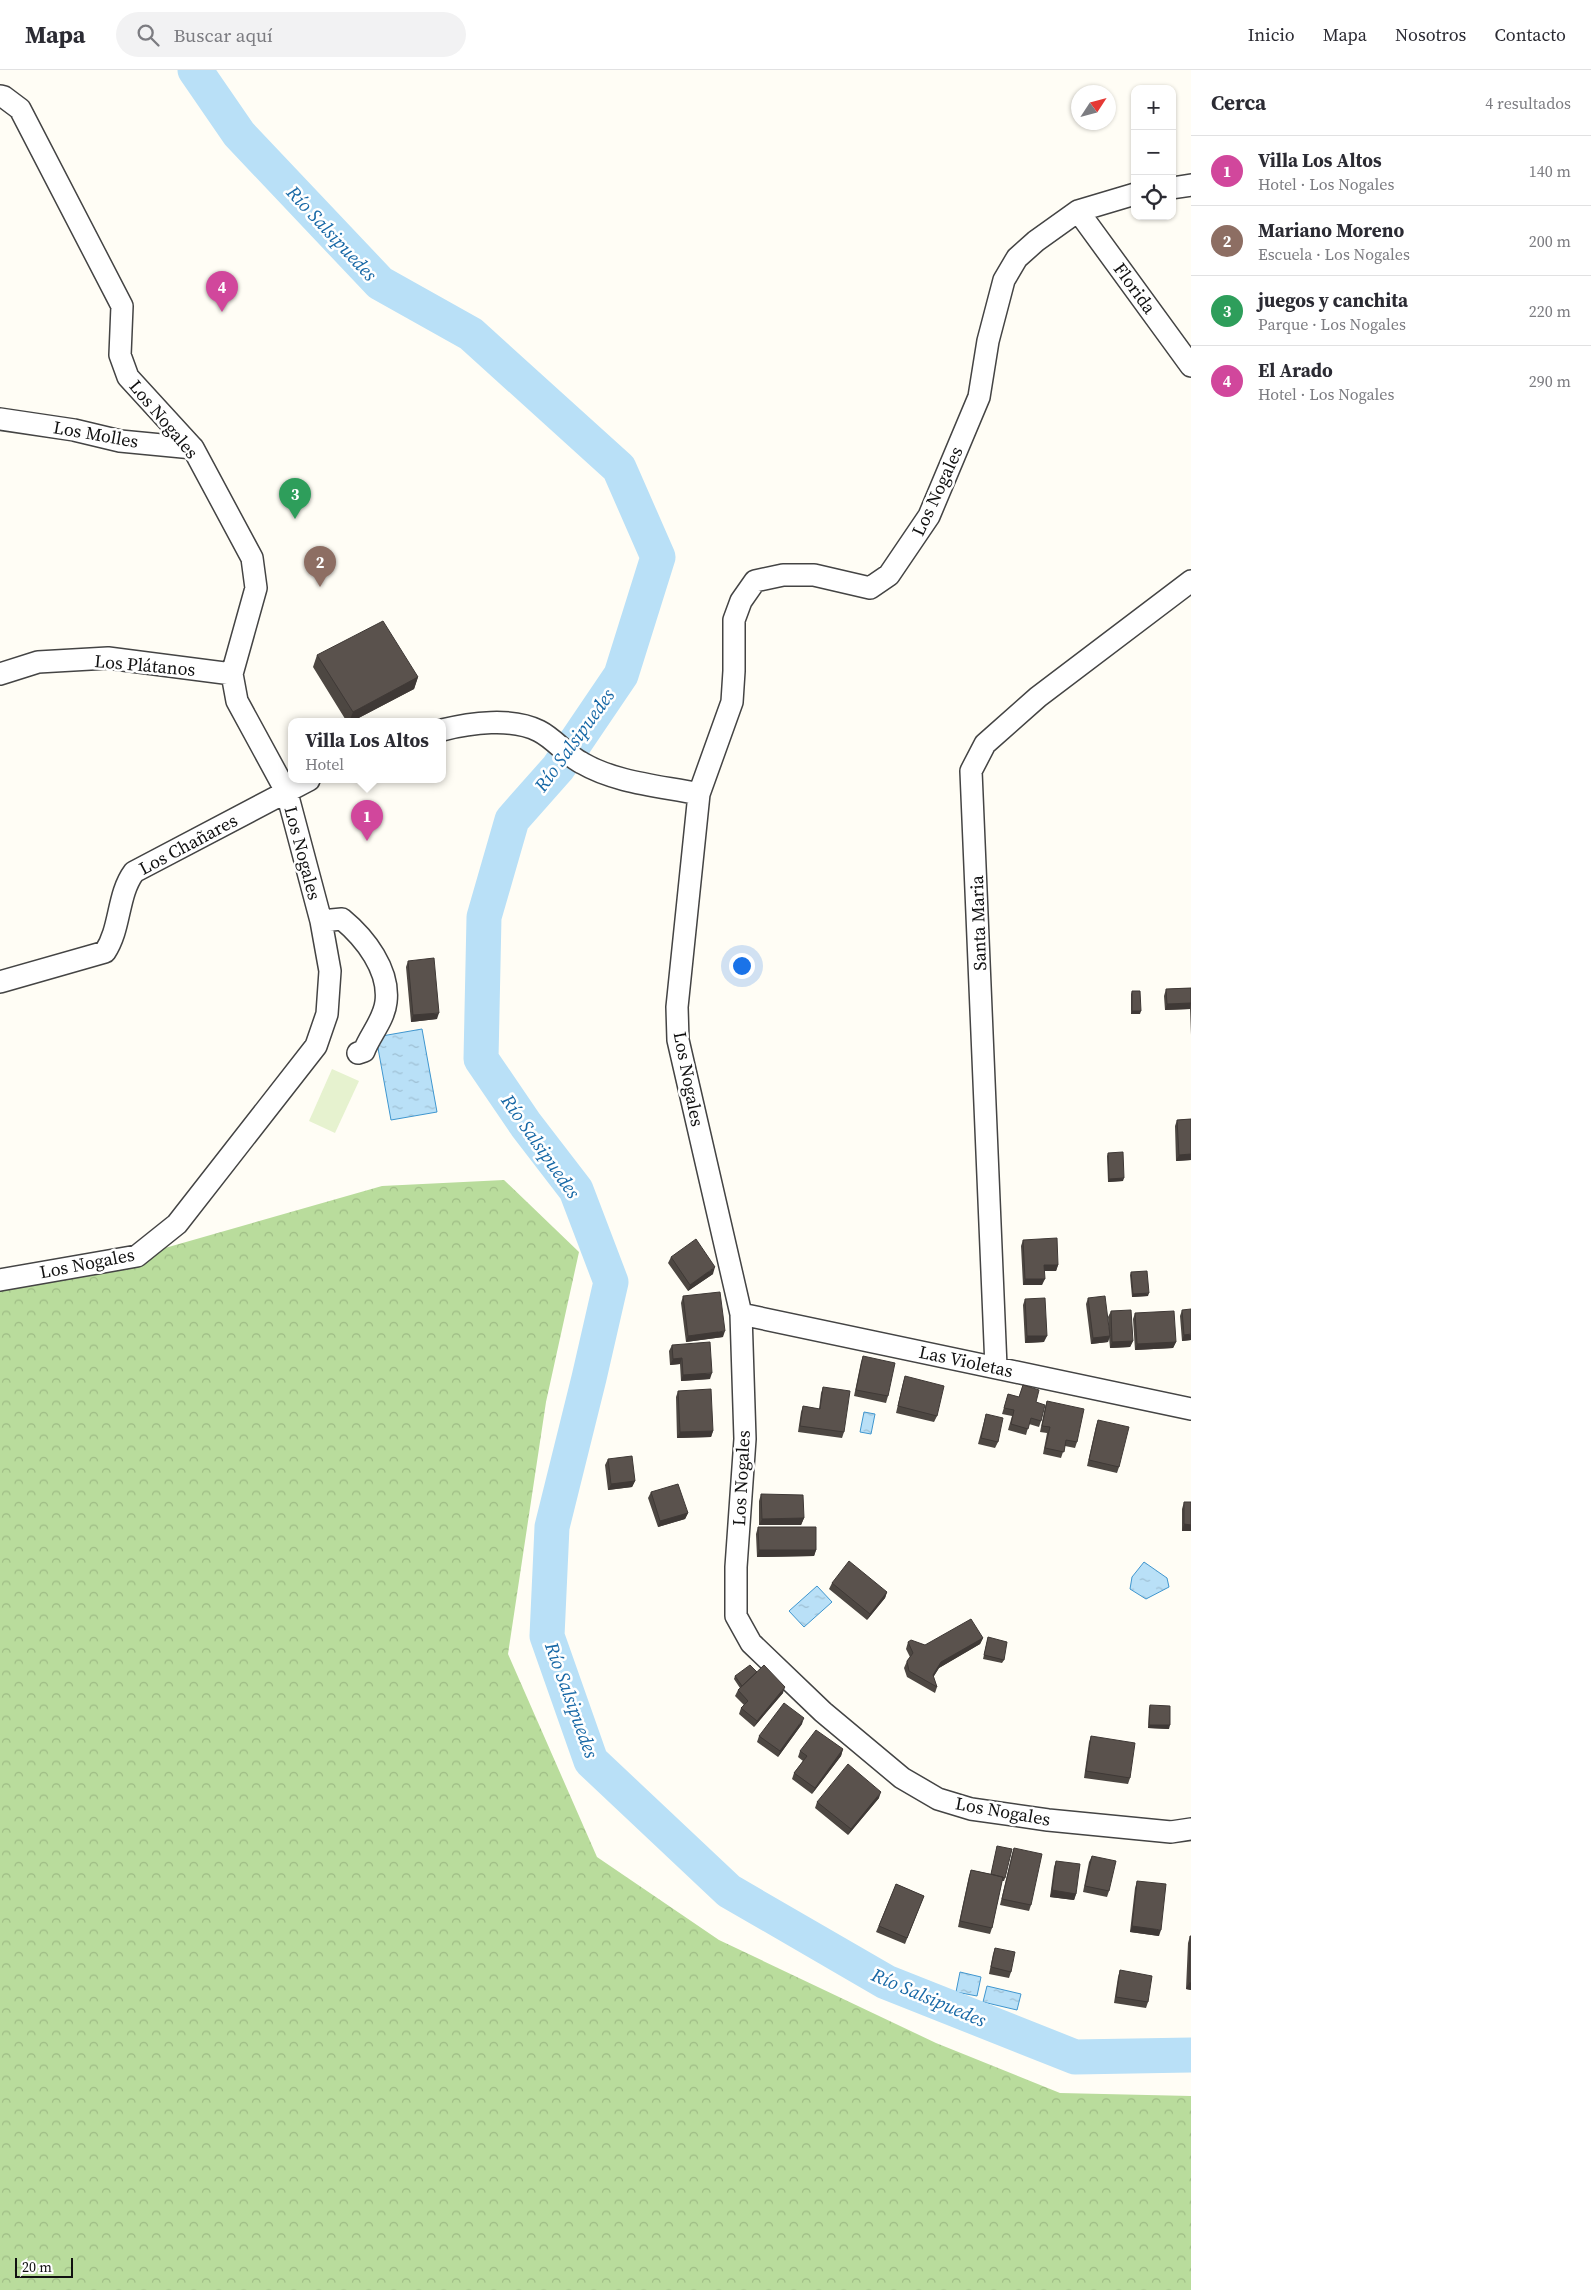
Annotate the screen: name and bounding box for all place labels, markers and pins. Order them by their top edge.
pin: 4 [206,271,238,312]
pin: 3 [279,478,311,519]
pin: 2 [304,546,336,587]
pin: 1 [351,800,383,841]

